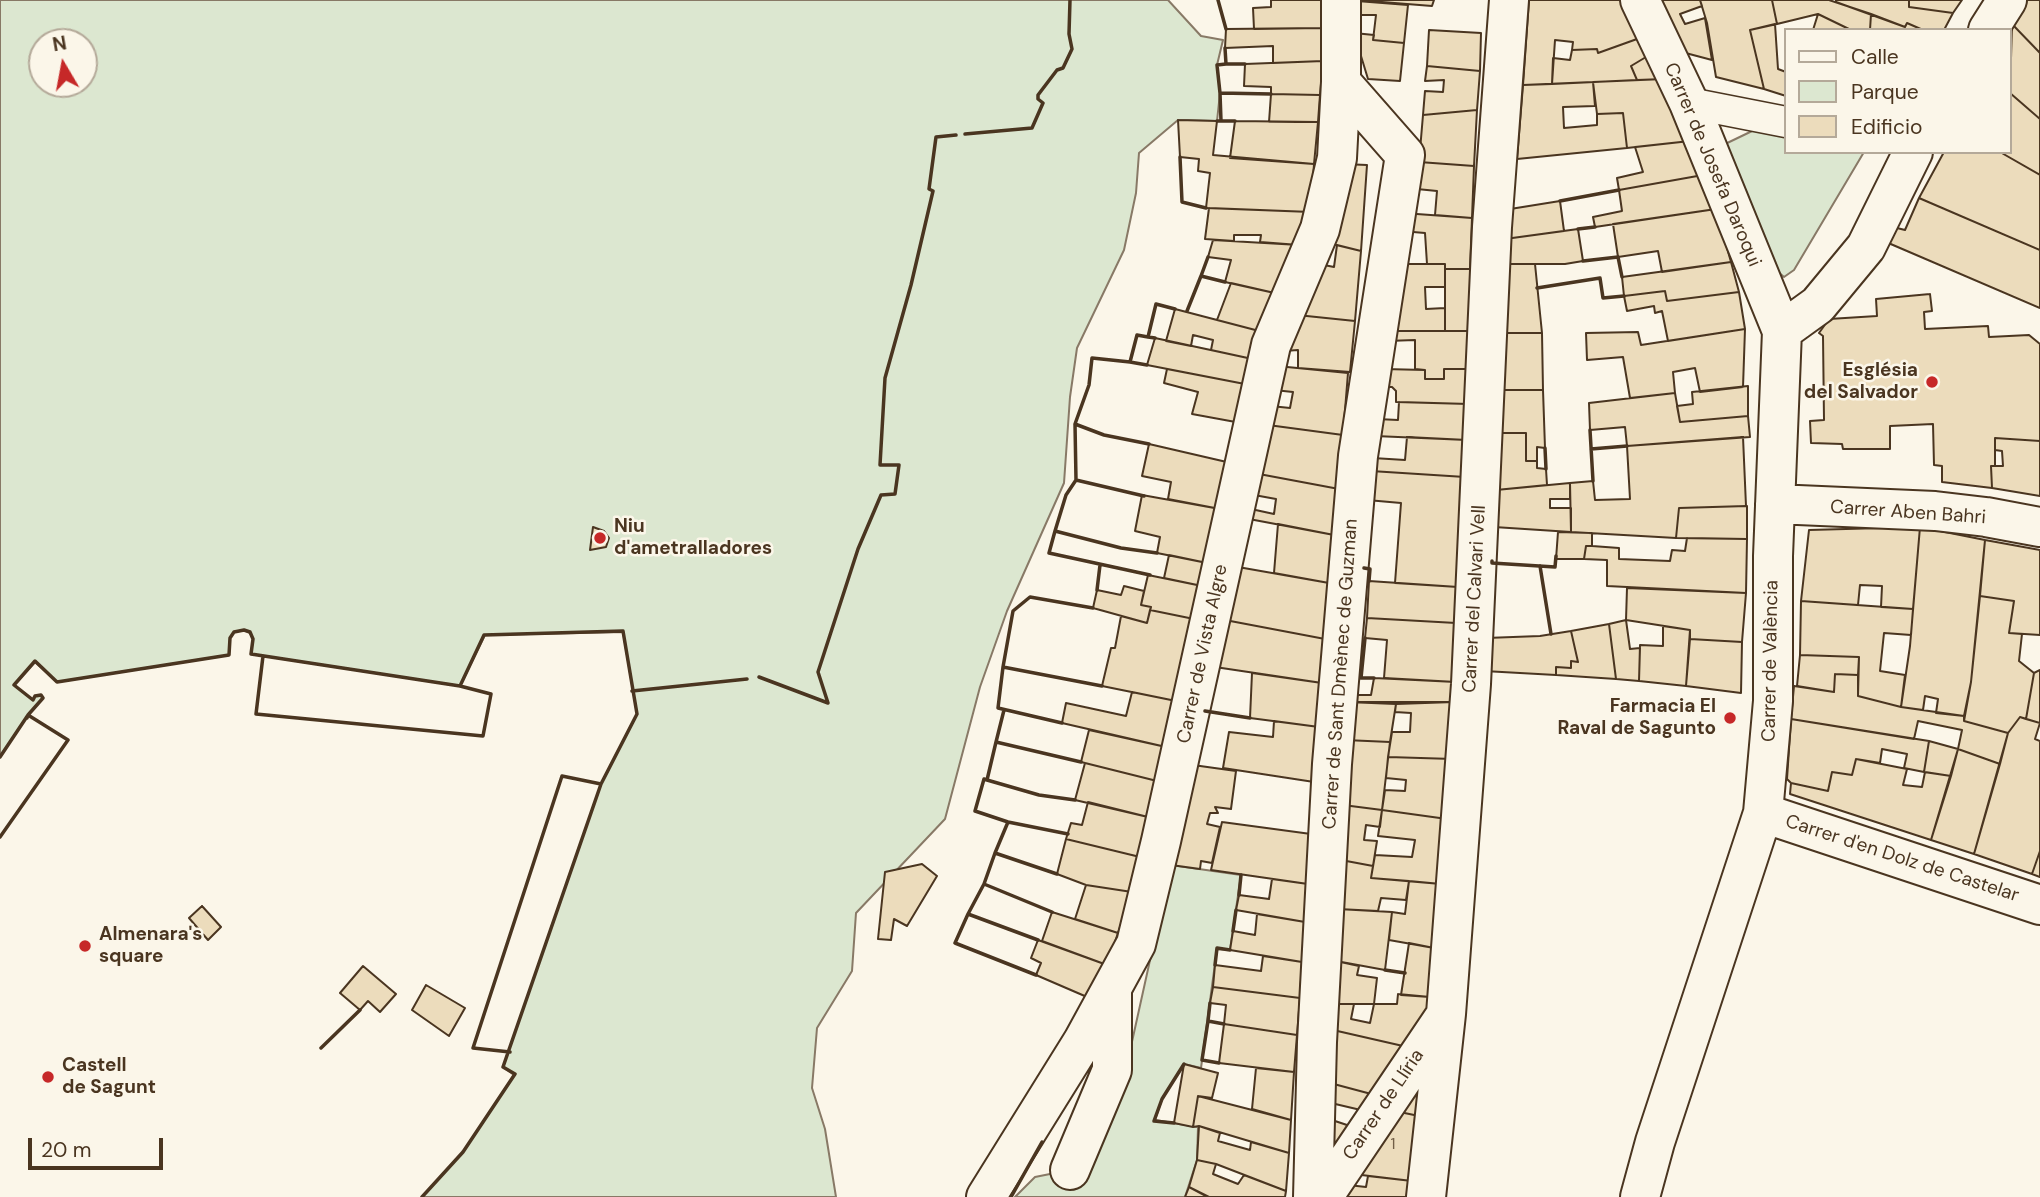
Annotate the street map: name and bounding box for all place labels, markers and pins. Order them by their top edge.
place label: Església del Salvador [1804,360,1918,404]
marker: Església del Salvador [1924,374,1940,390]
place label: Niu d'ametralladores [614,516,772,560]
marker: Niu d'ametralladores [592,530,608,546]
place label: Farmacia El Raval de Sagunto [1557,696,1716,740]
marker: Farmacia El Raval de Sagunto [1722,710,1738,726]
place label: Almenara's square [99,924,202,968]
marker: Almenara's square [77,938,93,954]
place label: Castell de Sagunt [62,1055,156,1099]
marker: Castell de Sagunt [40,1069,56,1085]

